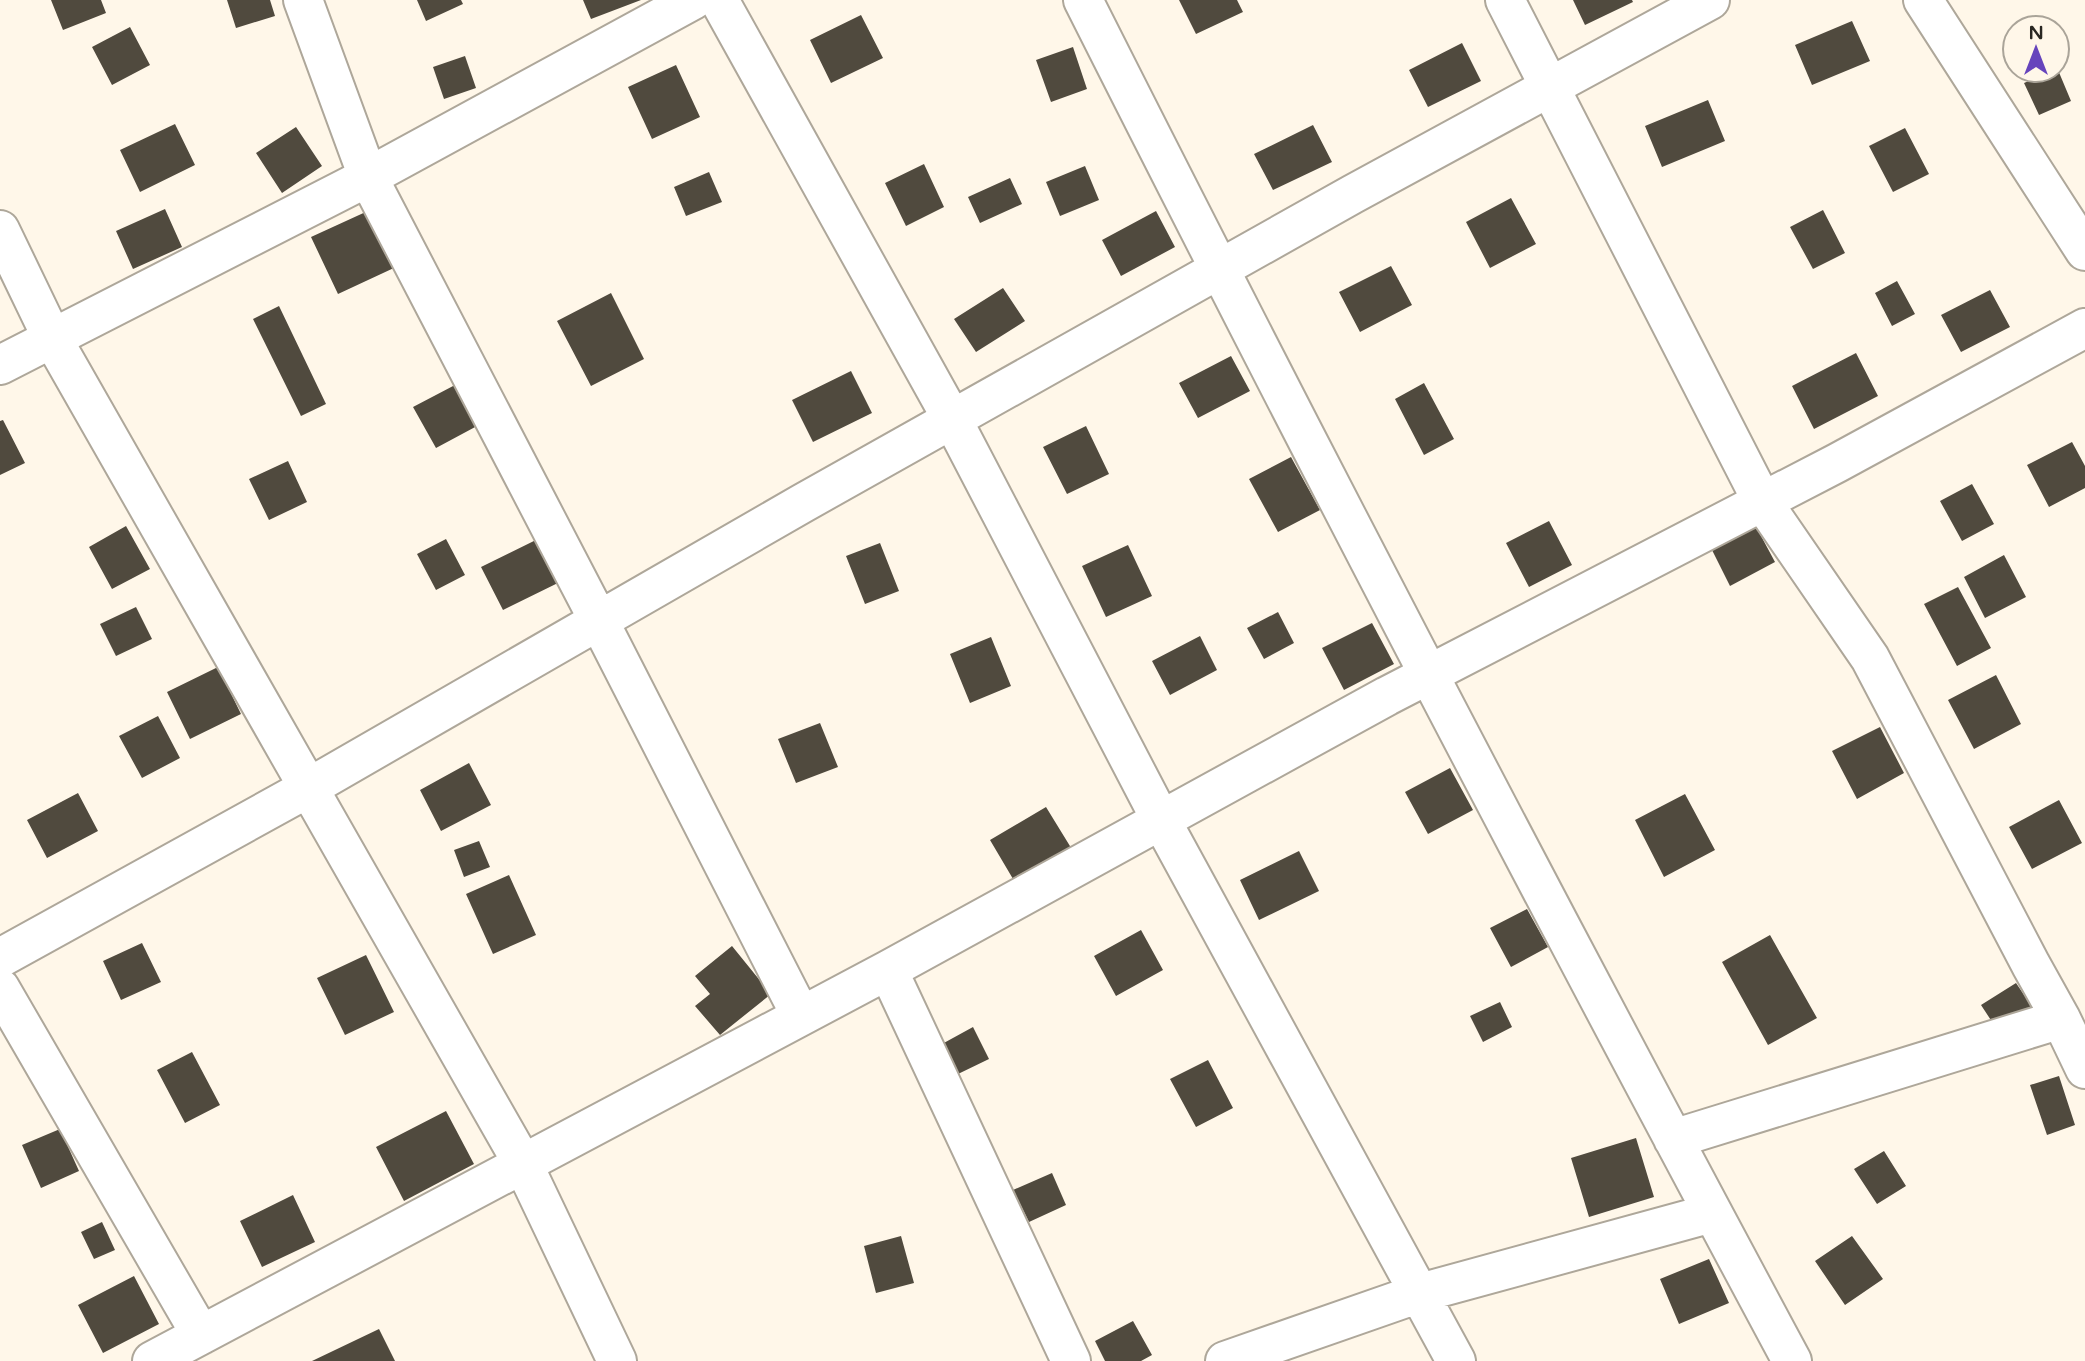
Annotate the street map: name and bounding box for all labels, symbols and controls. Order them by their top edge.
north arrow [2001,14,2071,84]
text: N [2028,22,2044,44]

